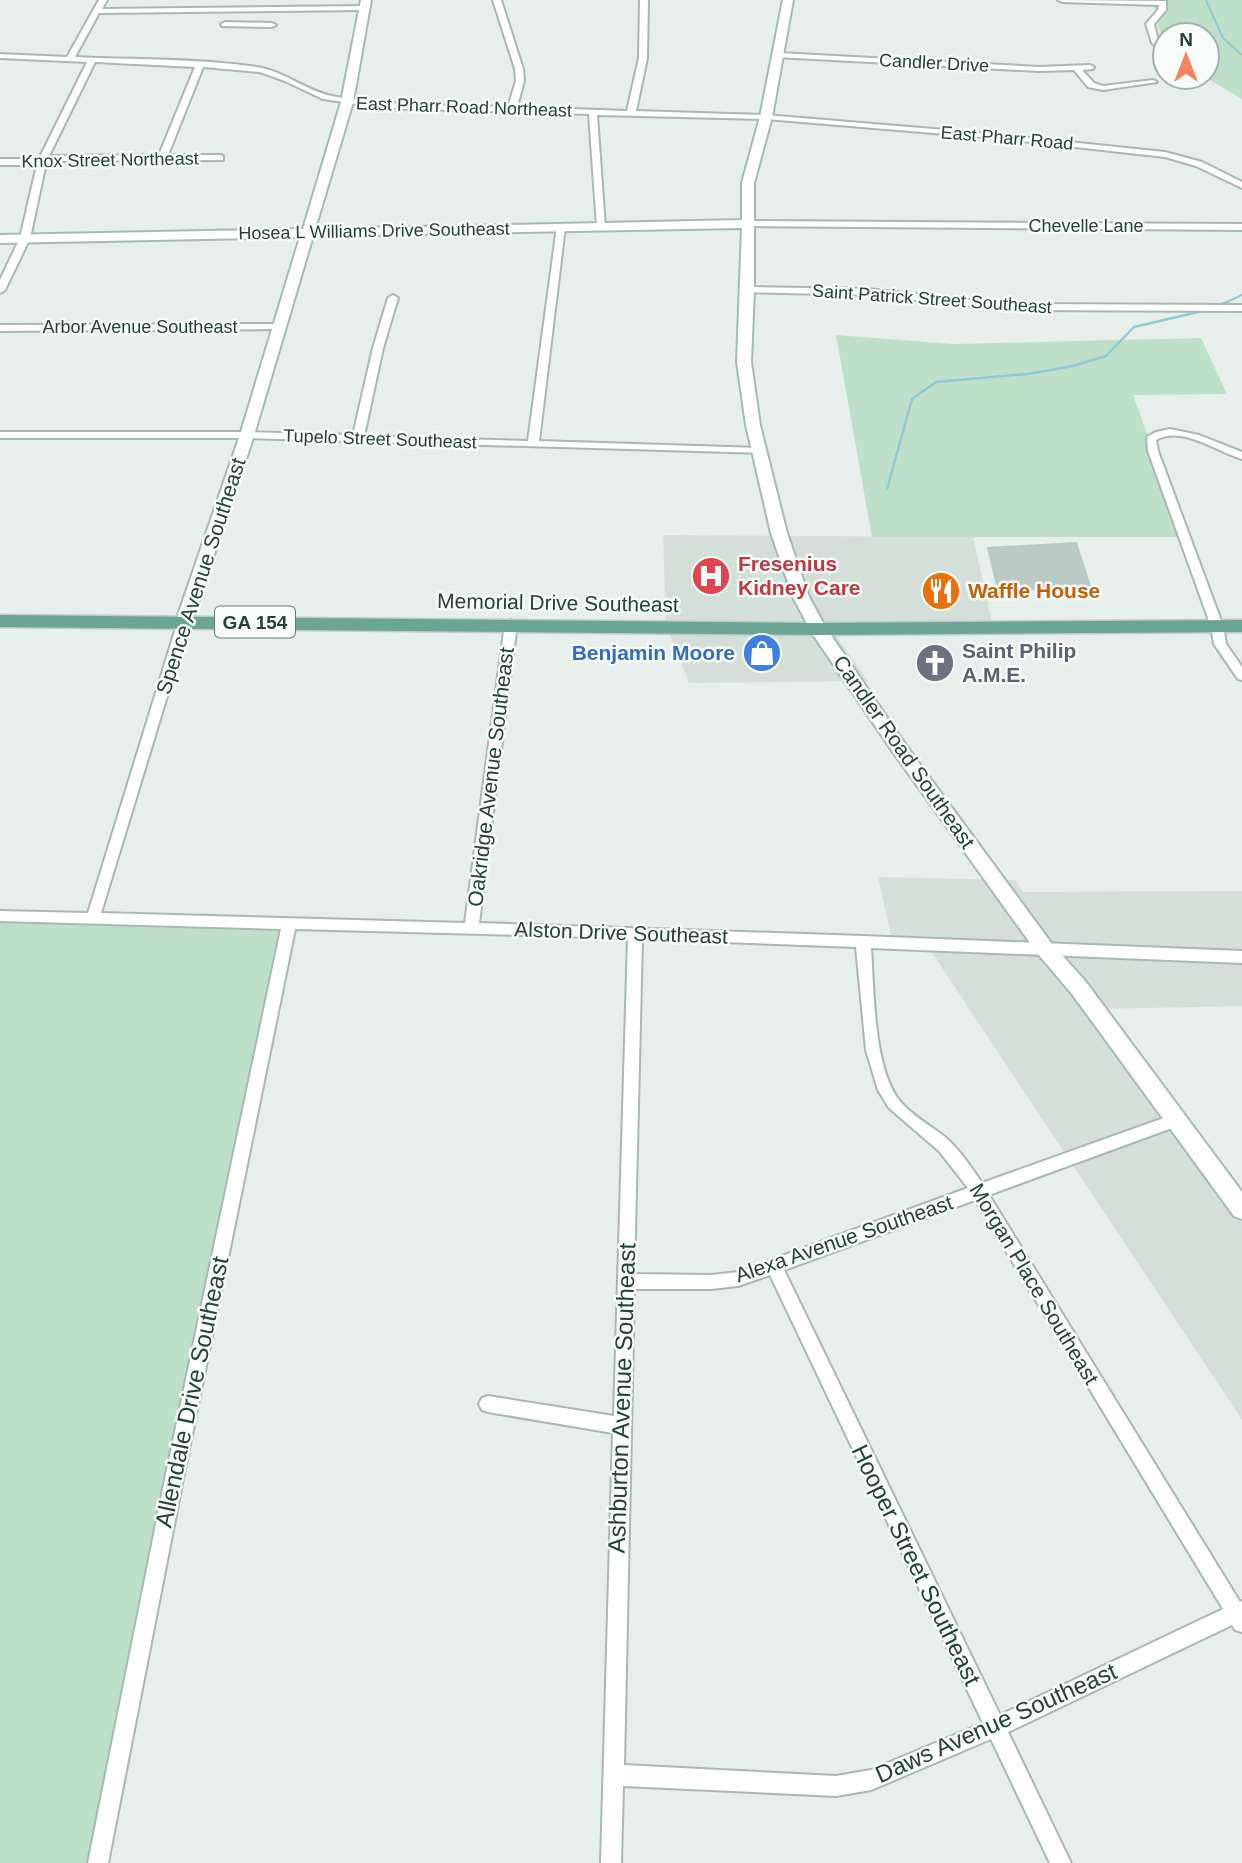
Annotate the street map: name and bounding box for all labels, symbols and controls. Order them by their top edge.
north arrow [1151,21,1221,91]
text: N [1179,29,1193,50]
street label: Candler Drive [879,50,989,76]
street label: East Pharr Road Northeast [356,93,572,121]
street label: East Pharr Road [940,122,1074,154]
street label: Knox Street Northeast [21,148,199,172]
street label: Chevelle Lane [1028,216,1144,236]
street label: Hosea L Williams Drive Southeast [238,219,510,243]
street label: Saint Patrick Street Southeast [812,281,1052,317]
street label: Arbor Avenue Southeast [43,317,237,337]
street label: Tupelo Street Southeast [283,426,477,452]
street label: Spence Avenue Southeast [151,455,250,697]
place label: Fresenius Kidney Care [738,552,861,599]
hospital icon: Fresenius Kidney Care [690,555,732,597]
restaurant icon: Waffle House [920,570,962,612]
place label: Waffle House [968,579,1100,602]
street label: Memorial Drive Southeast [437,589,679,616]
road number: GA 154 [215,607,295,638]
shop icon: Benjamin Moore [741,632,783,674]
place label: Saint Philip A.M.E. [962,639,1076,686]
place label: Benjamin Moore [572,641,735,664]
church icon: Saint Philip A.M.E. [914,642,956,684]
street label: Oakridge Avenue Southeast [463,646,518,908]
street label: Candler Road Southeast [829,651,980,853]
street label: Alston Drive Southeast [514,917,728,948]
street label: Morgan Place Southeast [965,1179,1104,1388]
street label: Alexa Avenue Southeast [732,1190,956,1287]
street label: Ashburton Avenue Southeast [603,1242,640,1554]
street label: Allendale Drive Southeast [150,1254,233,1530]
street label: Hooper Street Southeast [846,1440,987,1690]
street label: Daws Avenue Southeast [871,1657,1121,1788]

